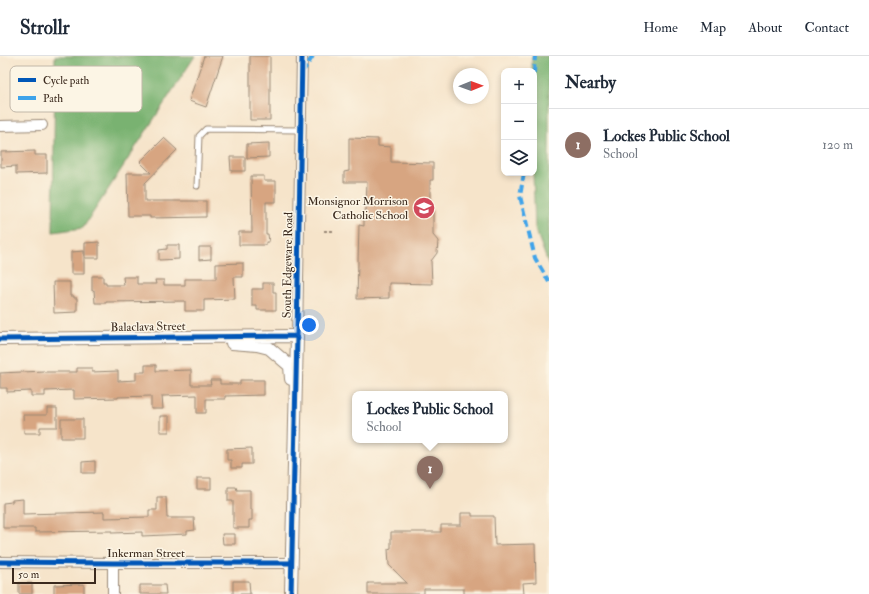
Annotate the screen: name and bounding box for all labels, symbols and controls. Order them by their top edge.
text: Strollr [20,16,70,40]
text: Home [643,19,678,36]
text: Map [700,19,726,36]
text: About [748,19,782,36]
text: Contact [804,19,849,36]
legend [10,66,142,112]
north arrow [453,68,489,104]
map controls [501,68,537,176]
button: + [501,68,537,104]
text: Nearby [565,72,616,93]
text: Cycle path [43,74,89,88]
text: Path [43,92,63,105]
button: − [501,104,537,140]
text: Lockes Public School [603,127,730,146]
text: 1 [576,137,580,153]
text: 120 m [822,137,853,153]
button: layers [501,140,537,176]
text: School [603,146,638,162]
place label: Monsignor Morrison Catholic School [307,194,408,223]
school or university icon: Monsignor Morrison Catholic School [411,195,437,221]
street label: South Edgeware Road [280,212,296,318]
your location [299,315,319,335]
street label: Balaclava Street [110,319,186,335]
popup [352,391,508,443]
text: Lockes Public School [367,400,493,419]
text: School [367,419,402,435]
pin: 1 [417,456,443,489]
street label: Inkerman Street [107,546,185,561]
scale bar [12,566,96,585]
text: 50 m [18,568,39,581]

